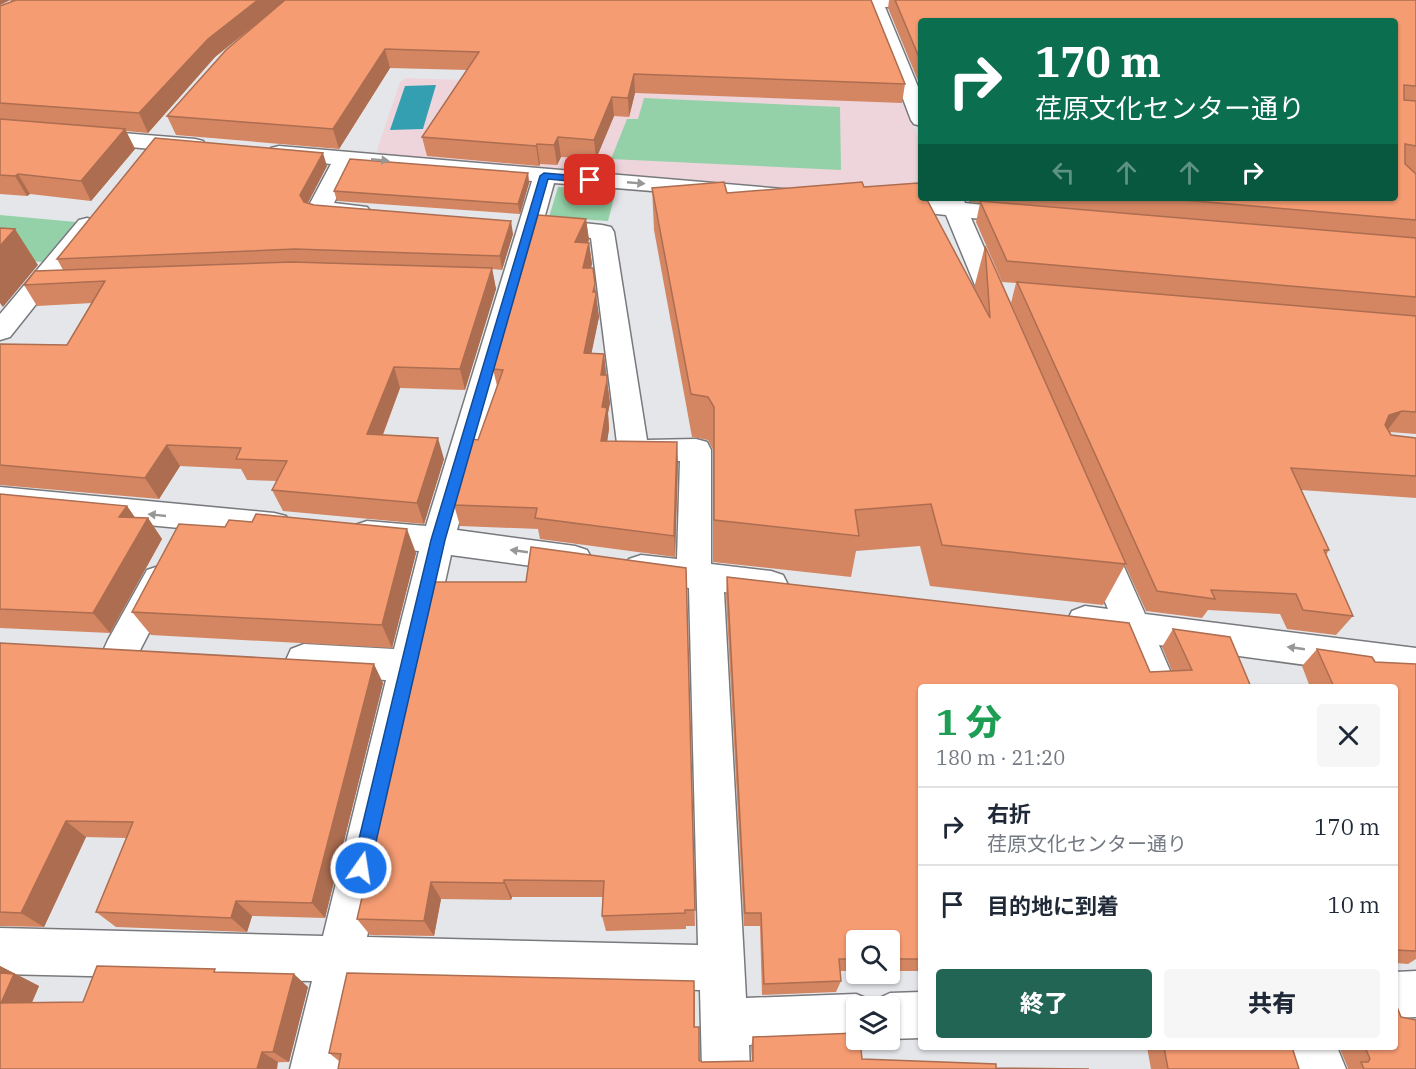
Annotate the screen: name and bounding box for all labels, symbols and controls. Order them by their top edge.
text: 170 m [1035,34,1161,89]
icon: right [936,42,1014,120]
text: 荏原文化センター通り [1035,90,1305,125]
pin [564,154,615,205]
one-way arrow [370,155,389,165]
icon: left [1047,156,1080,189]
icon: ahead [1110,156,1143,189]
icon: ahead [1173,156,1206,189]
icon: right [1236,156,1269,189]
icon: arrive [573,163,606,196]
one-way arrow [627,178,646,188]
one-way arrow [148,510,167,520]
one-way arrow [509,547,528,556]
one-way arrow [1286,643,1305,652]
text: 1 分 [936,698,1002,745]
button: close [1317,704,1380,767]
text: 180 m · 21:20 [936,744,1065,771]
text: 右折 [987,799,1031,828]
icon: right [936,810,969,843]
text: 170 m [1314,812,1380,841]
text: 荏原文化センター通り [987,830,1187,857]
position arrow [329,836,393,900]
icon: arrive [936,888,969,921]
text: 10 m [1328,890,1380,919]
text: 目的地に到着 [987,891,1119,920]
map controls [846,930,900,1050]
button: search [846,930,900,984]
button: 終了 [936,969,1152,1038]
button: 共有 [1164,969,1380,1038]
button: layers [846,996,900,1050]

